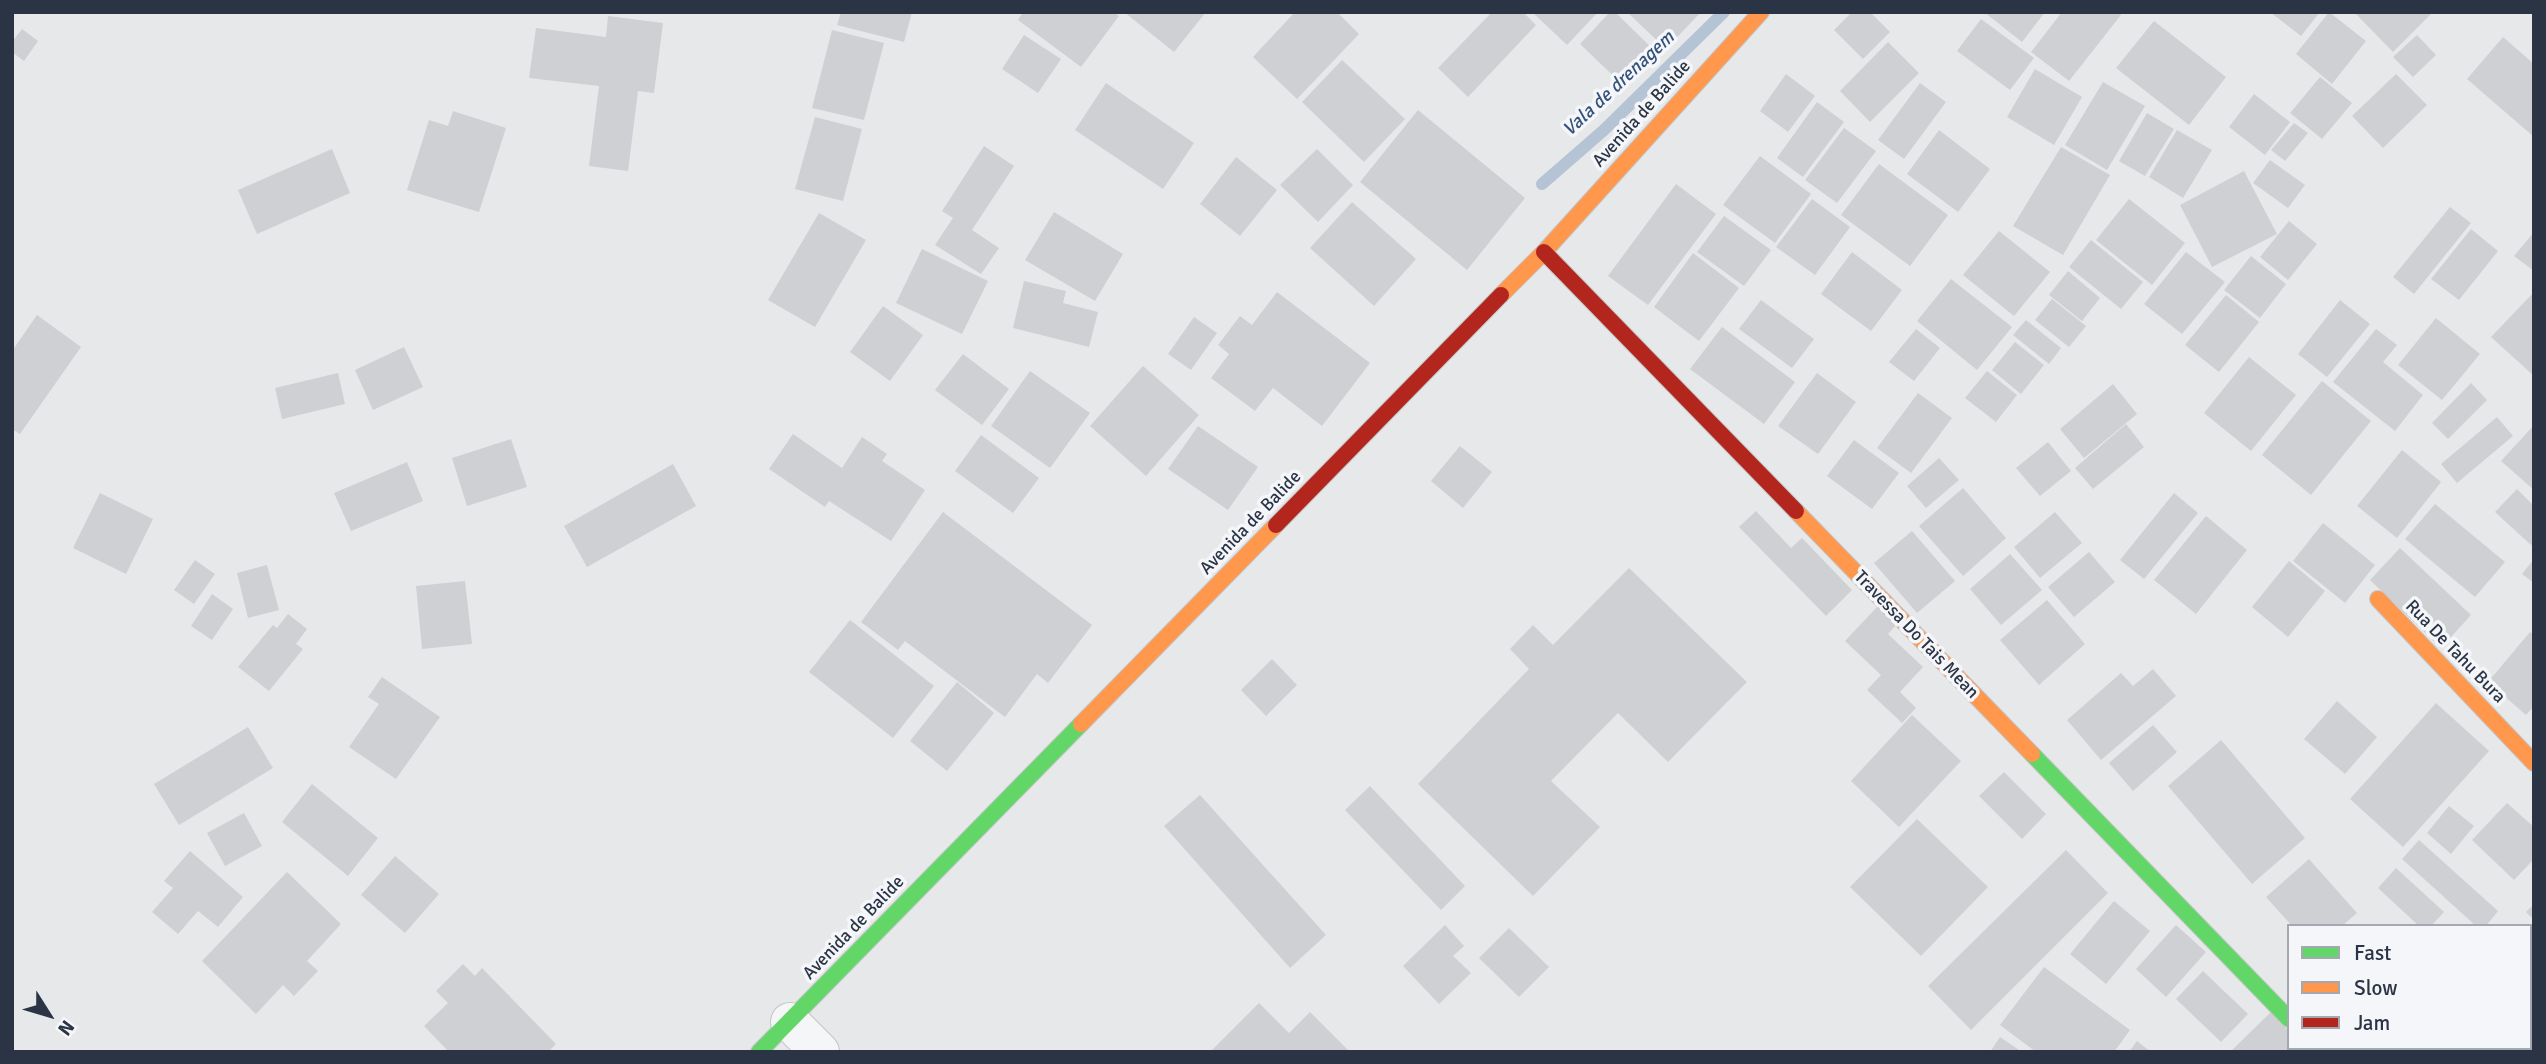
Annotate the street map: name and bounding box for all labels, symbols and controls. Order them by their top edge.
water label: Vala de drenagem [1559,27,1679,141]
street label: Avenida de Balide [1588,56,1696,172]
street label: Avenida de Balide [1196,467,1306,579]
street label: Travessa Do Tais Mean [1849,566,1983,704]
street label: Rua De Tahu Bura [2400,596,2510,708]
street label: Avenida de Balide [799,872,909,984]
legend [2287,924,2532,1050]
text: Fast [2354,940,2391,966]
text: Slow [2354,975,2398,1001]
north arrow [14,980,84,1050]
text: Jam [2354,1010,2390,1036]
text: N [52,1015,79,1040]

